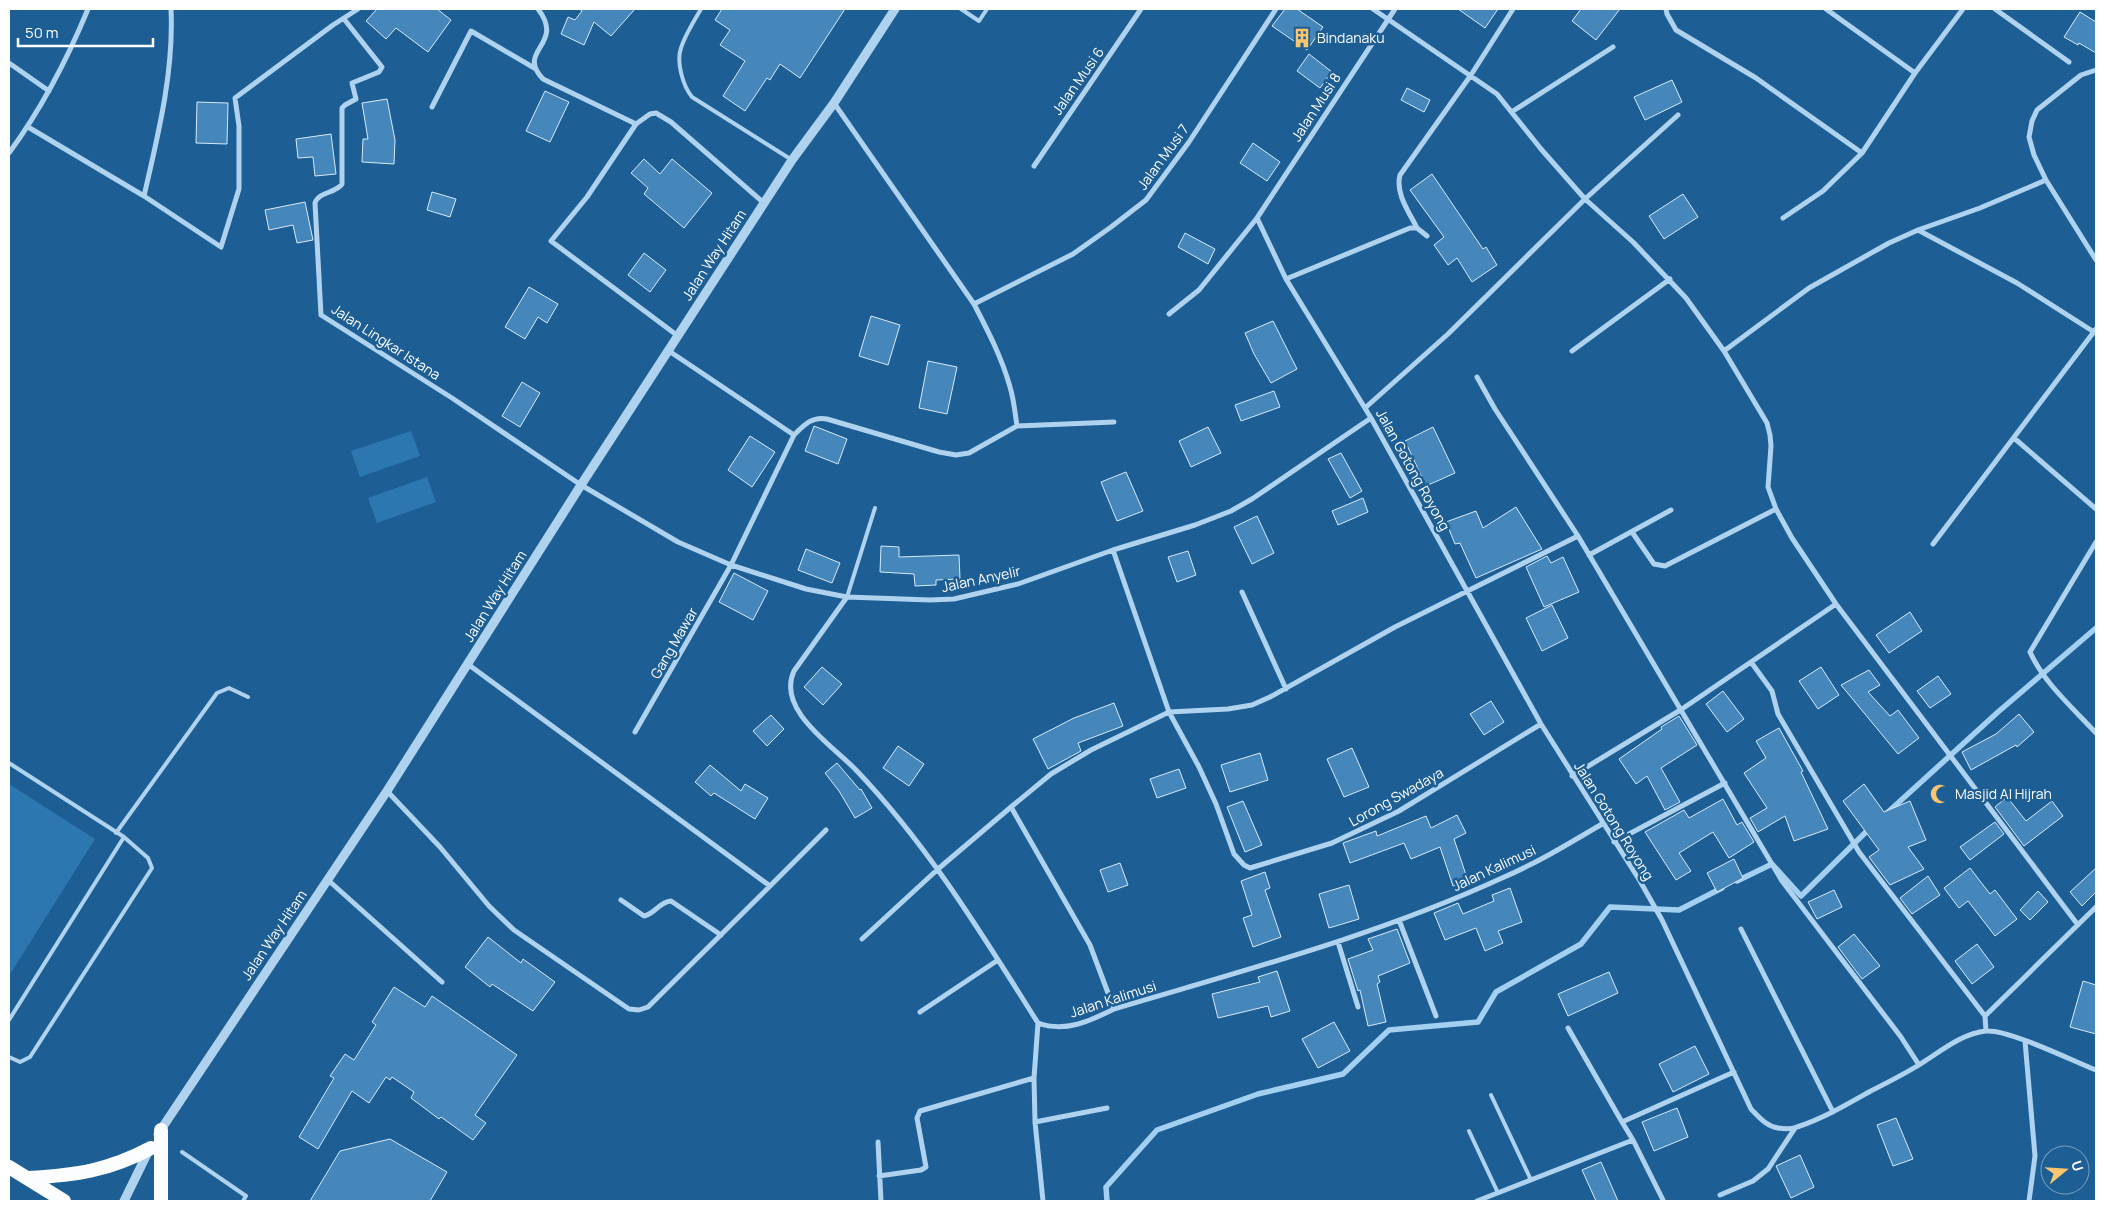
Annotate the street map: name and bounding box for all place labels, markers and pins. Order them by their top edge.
building icon: Bindanaku [1291,27,1313,49]
place label: Bindanaku [1317,28,1385,47]
mosque icon: Masjid Al Hijrah [1929,783,1951,805]
place label: Masjid Al Hijrah [1955,784,2052,803]

